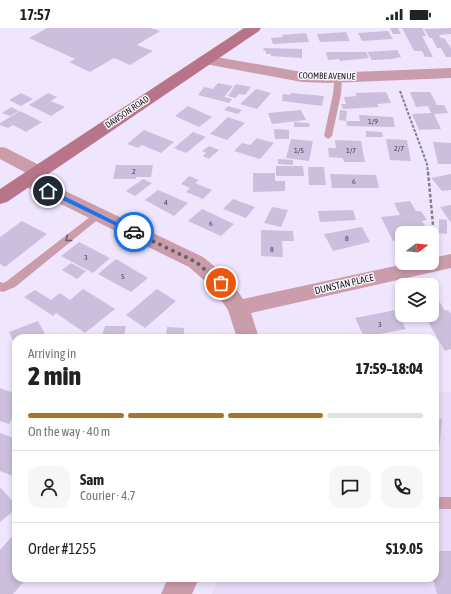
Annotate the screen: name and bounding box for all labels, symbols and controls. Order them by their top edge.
text: 17:57 [20,6,51,23]
street label: COOMBE AVENUE [299,71,356,81]
street label: DAWSON ROAD [103,94,151,130]
house number: 1/9 [368,117,378,126]
house number: 2/7 [394,144,404,153]
house number: 1/5 [294,146,304,155]
house number: 1/7 [346,146,356,155]
house number: 2 [132,167,136,176]
pin [31,174,65,208]
house number: 6 [352,177,356,186]
icon: home [37,180,59,202]
house number: 4 [164,198,168,207]
courier [114,212,154,252]
house number: 6 [209,219,213,228]
icon: car [123,221,145,243]
north arrow [395,226,439,270]
map controls [395,226,439,322]
house number: 8 [345,234,349,243]
one-way arrow [65,235,72,242]
house number: 8 [270,245,274,254]
house number: 3 [84,253,88,262]
pin [204,266,238,300]
house number: 5 [121,272,125,281]
icon: bag [210,272,232,294]
street label: DUNSTAN PLACE [313,272,375,296]
button: layers [395,278,439,322]
house number: 3 [378,320,382,329]
text: Arriving in [28,346,76,361]
text: 17:59–18:04 [356,360,423,377]
text: 2 min [28,361,81,391]
text: On the way · 40 m [28,424,110,439]
button: person [28,466,70,508]
button: chat [329,466,371,508]
button: phone [381,466,423,508]
text: Sam [80,471,104,488]
text: Courier · 4.7 [80,488,136,503]
text: Order #1255 [28,540,96,557]
text: $19.05 [386,540,423,557]

